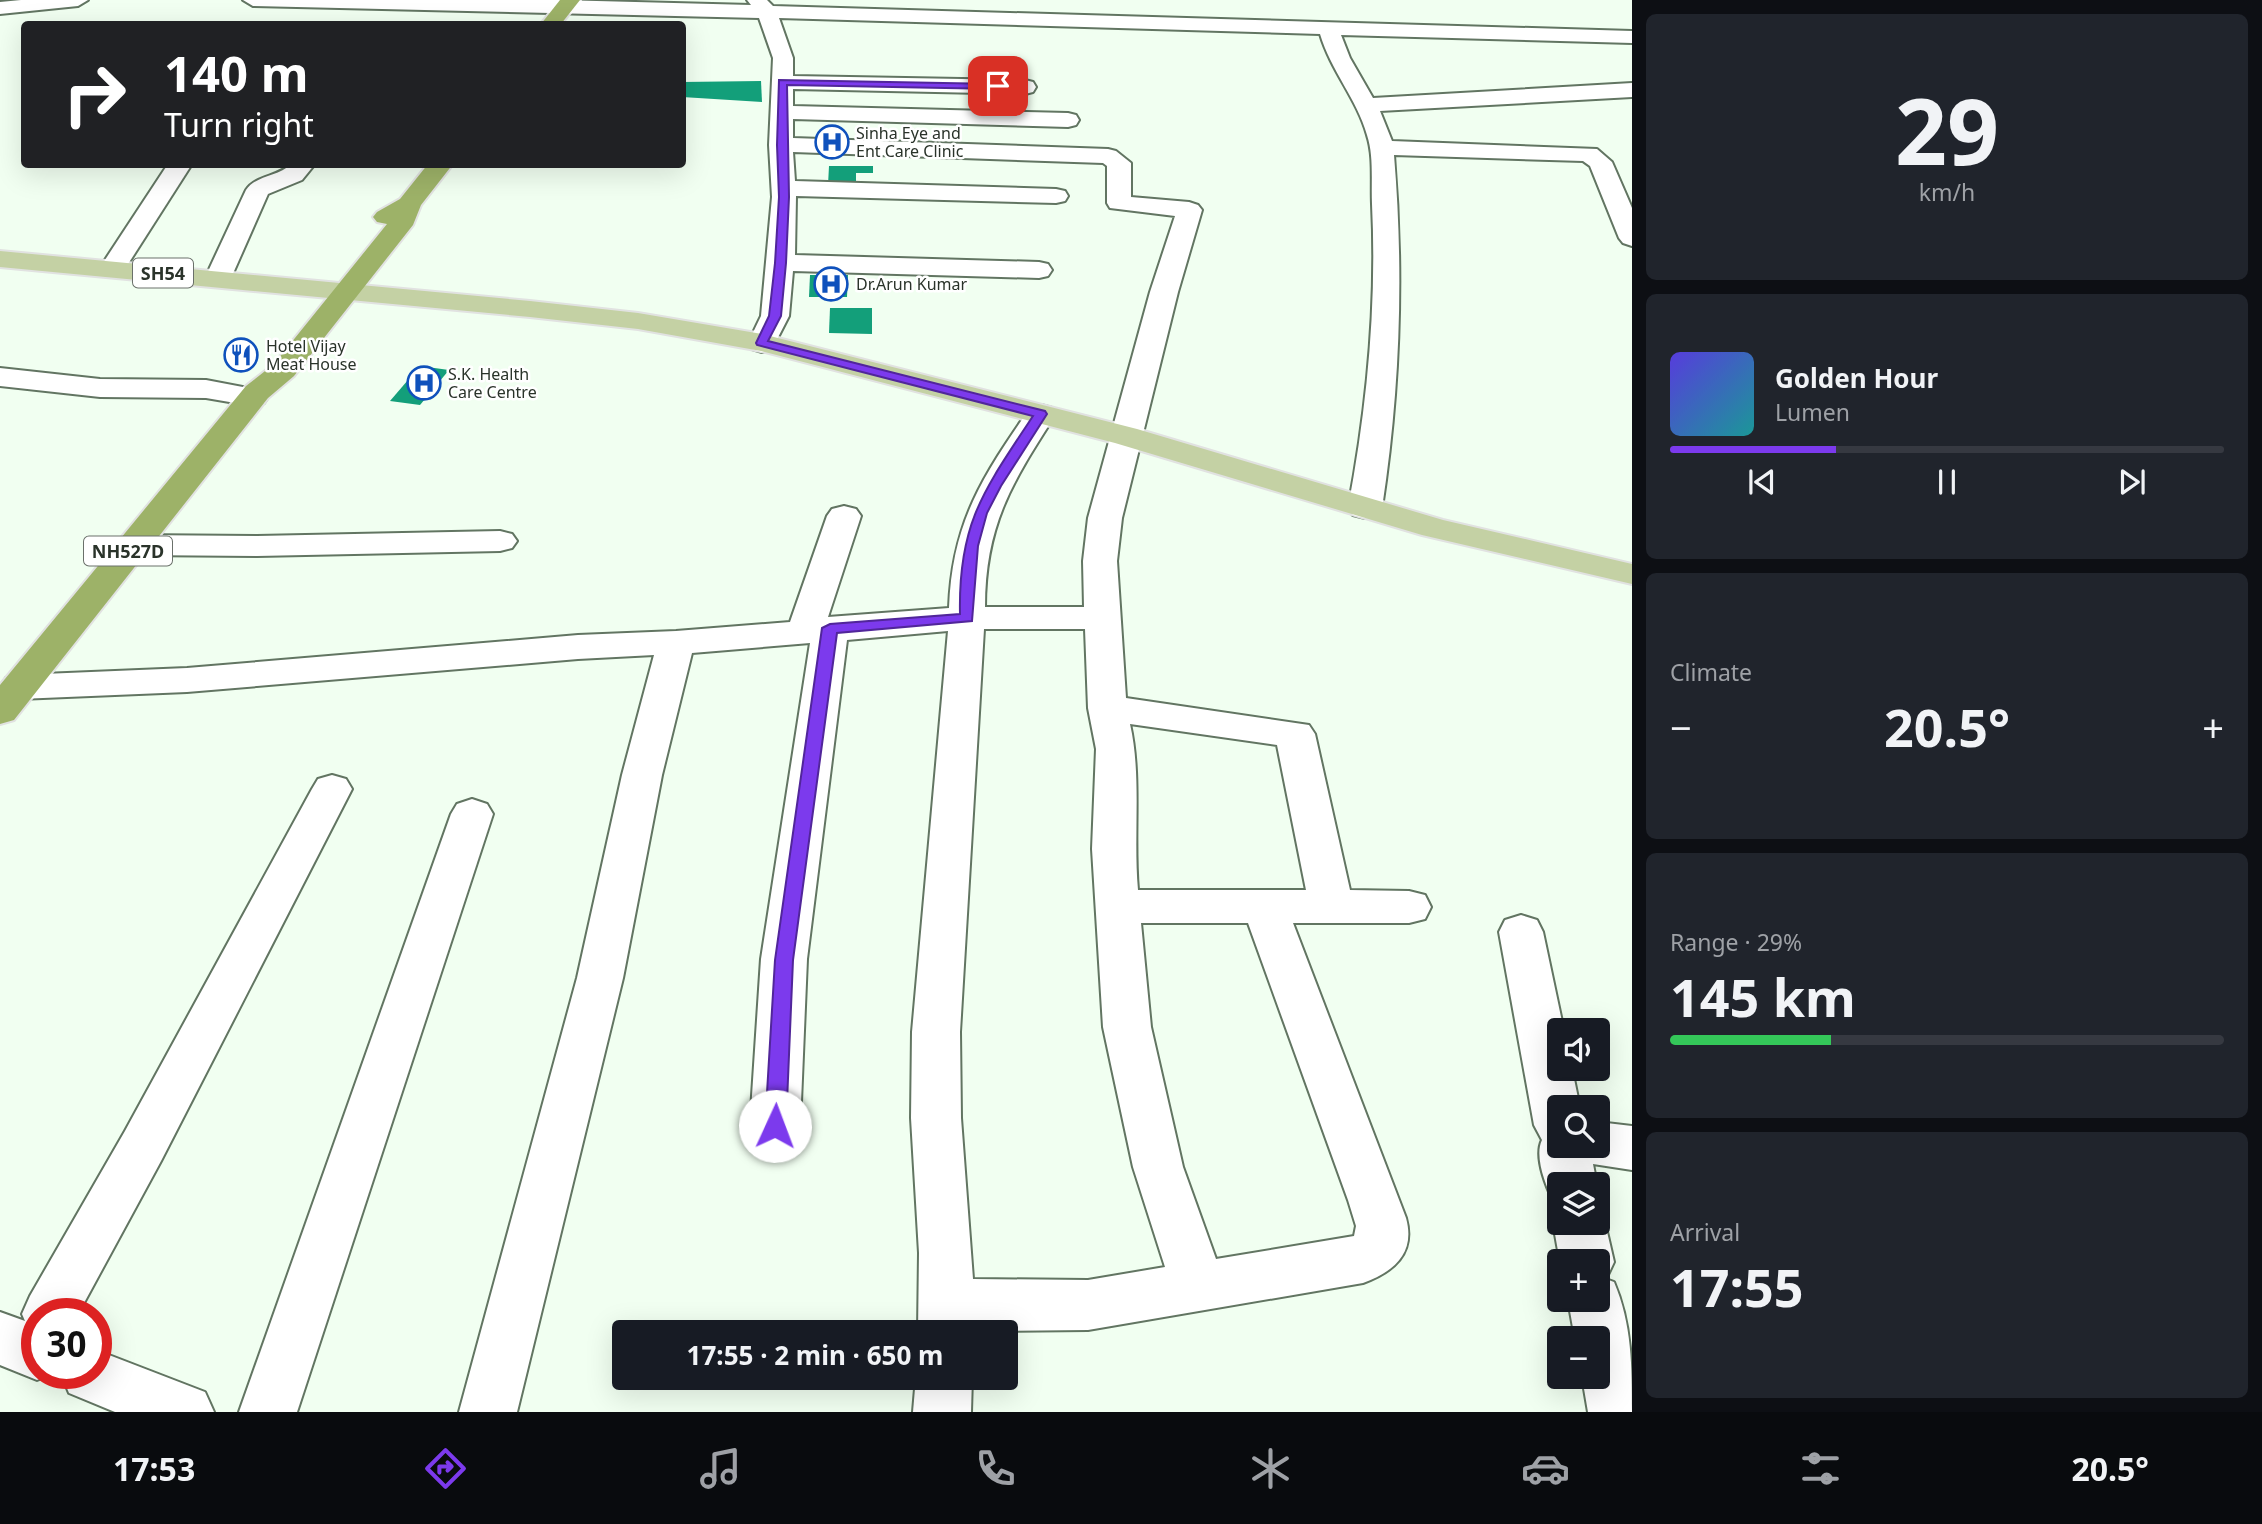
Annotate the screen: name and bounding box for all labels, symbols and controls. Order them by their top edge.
text: 140 m [164,40,309,106]
icon: right [49,49,140,140]
pin [968,56,1028,116]
icon: arrive [979,67,1017,105]
text: 29 [1895,68,1999,192]
text: Turn right [164,103,314,146]
place label: Sinha Eye and Ent Care Clinic [856,122,964,162]
hospital icon: Sinha Eye and Ent Care Clinic [813,123,851,161]
text: km/h [1919,176,1975,208]
road number: SH54 [133,258,193,288]
hospital icon: Dr.Arun Kumar [812,265,850,303]
place label: Dr.Arun Kumar [856,273,968,295]
place label: Hotel Vijay Meat House [266,335,357,375]
restaurant icon: Hotel Vijay Meat House [222,336,260,374]
text: Golden Hour [1775,360,1938,396]
place label: S.K. Health Care Centre [448,363,537,403]
hospital icon: S.K. Health Care Centre [405,364,443,402]
text: Lumen [1775,396,1850,428]
icon: previous [1743,463,1781,501]
icon: pause [1928,463,1966,501]
icon: next [2113,463,2151,501]
road number: NH527D [84,536,172,566]
text: Climate [1670,656,1752,688]
text: 20.5° [1884,691,2010,762]
text: − [1670,701,1692,753]
text: + [2202,701,2224,753]
text: Range · 29% [1670,926,1802,958]
text: 145 km [1670,961,1856,1032]
map controls [1547,1018,1610,1389]
button: sound [1547,1018,1610,1081]
position arrow [738,1089,812,1163]
button: search [1547,1095,1610,1158]
button: layers [1547,1172,1610,1235]
text: Arrival [1670,1216,1740,1248]
button: + [1547,1249,1610,1312]
text: 17:55 [1670,1251,1804,1322]
speed limit sign: 30 [21,1298,112,1389]
button: − [1547,1326,1610,1389]
text: 17:55 · 2 min · 650 m [687,1337,943,1373]
icon: directions [421,1444,470,1493]
icon: music [696,1444,745,1493]
icon: phone [971,1444,1020,1493]
icon: climate [1246,1444,1295,1493]
icon: car [1521,1444,1570,1493]
icon: filters [1796,1444,1845,1493]
text: 17:53 [113,1447,195,1490]
text: 20.5° [2071,1447,2149,1490]

